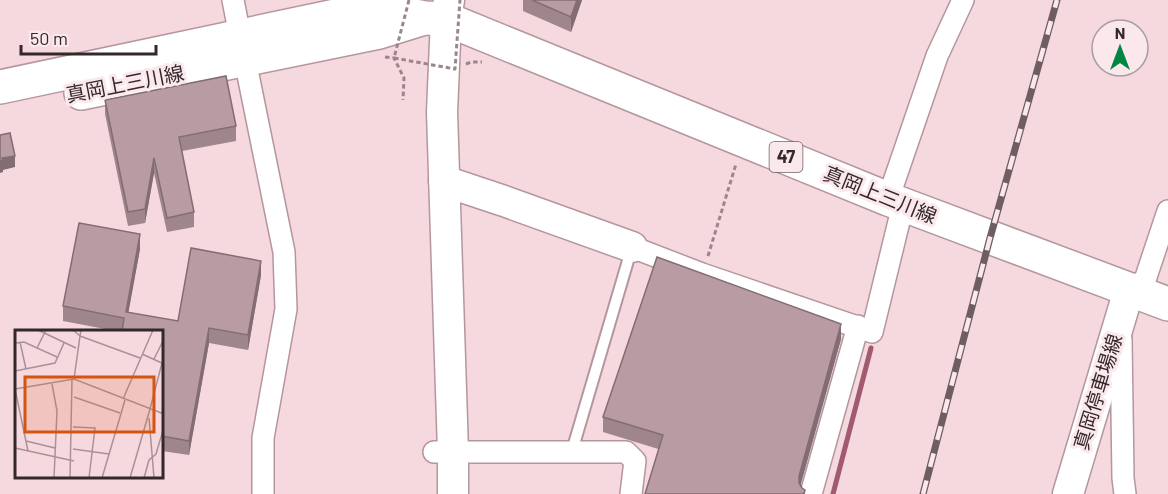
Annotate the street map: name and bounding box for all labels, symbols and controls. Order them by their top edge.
scale bar [21,18,156,56]
north arrow [1090,18,1150,78]
text: N [1115,23,1125,42]
text: 50 m [30,27,68,49]
street label: 真岡上三川線 [64,60,186,106]
road number: 47 [770,142,802,172]
street label: 真岡上三川線 [820,160,941,228]
inset map [15,330,164,479]
street label: 真岡停車場線 [1068,331,1126,453]

